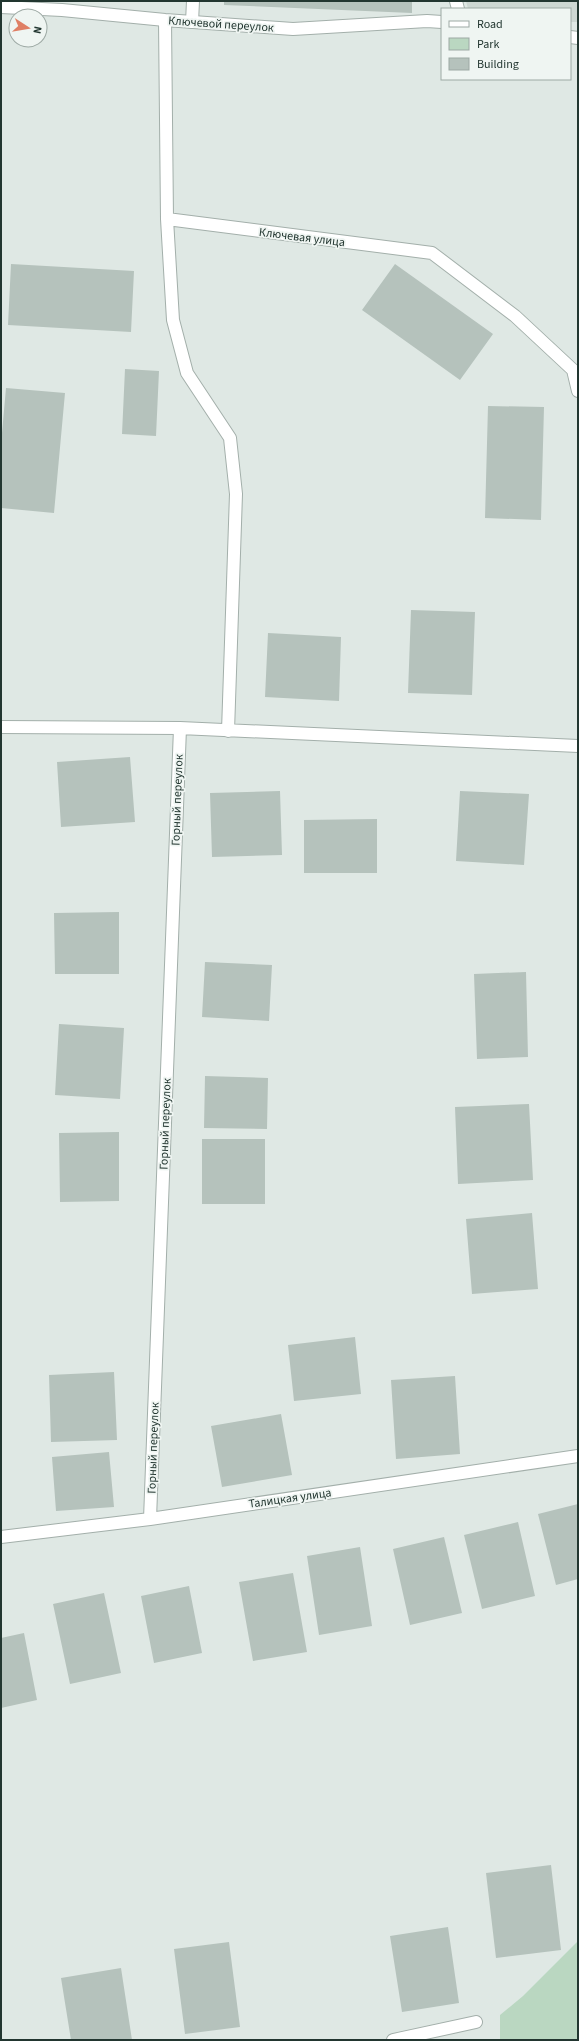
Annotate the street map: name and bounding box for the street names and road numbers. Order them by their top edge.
street label: Ключевой переулок [168,12,274,37]
street label: Ключевая улица [258,224,346,251]
street label: Горный переулок [167,754,188,846]
street label: Горный переулок [155,1078,176,1170]
street label: Горный переулок [143,1402,164,1494]
street label: Талицкая улица [248,1484,333,1513]

